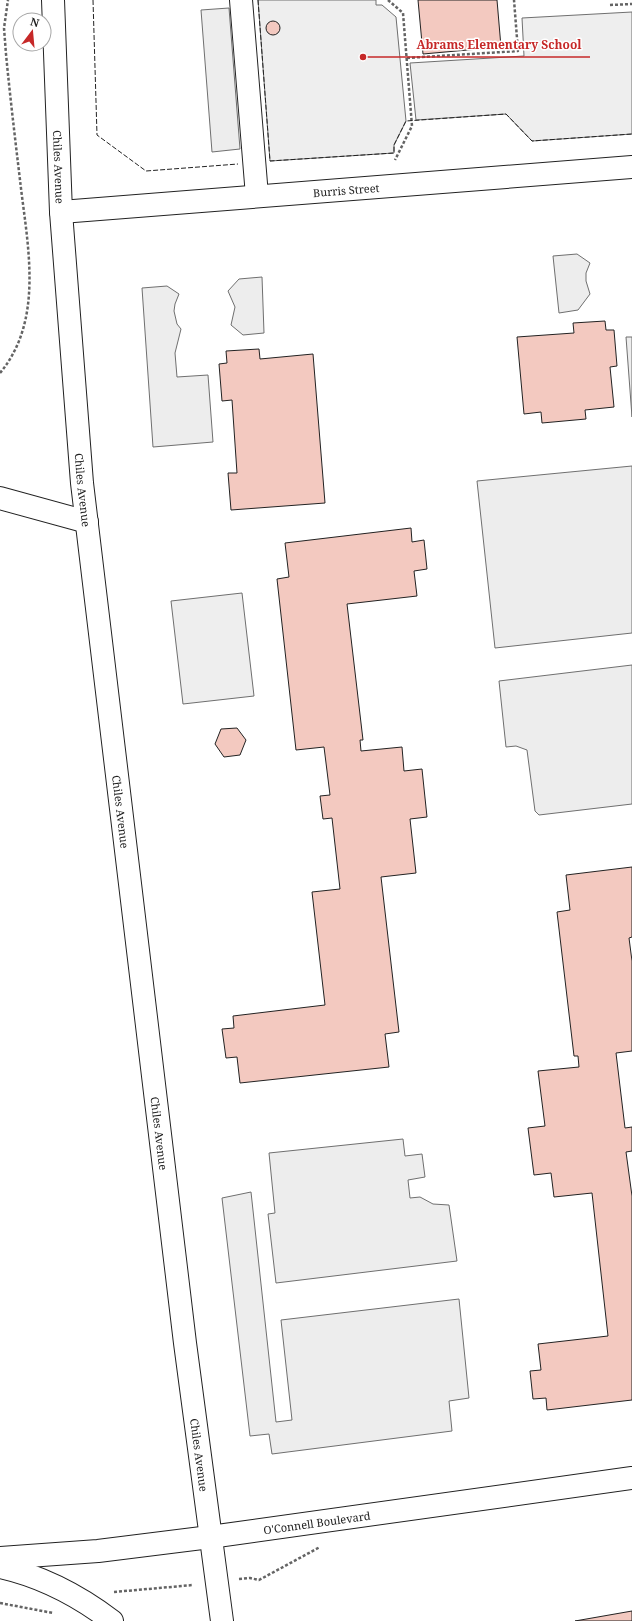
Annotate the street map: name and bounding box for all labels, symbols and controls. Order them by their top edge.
north arrow [12,12,52,52]
text: N [29,14,41,30]
callout: Abrams Elementary School [409,33,590,57]
text: Abrams Elementary School [416,36,582,53]
street label: Chiles Avenue [50,130,68,204]
street label: Burris Street [312,179,380,200]
street label: Chiles Avenue [72,453,95,528]
street label: Chiles Avenue [110,774,133,849]
street label: Chiles Avenue [148,1096,172,1171]
street label: Chiles Avenue [188,1417,212,1493]
street label: O'Connell Boulevard [262,1507,372,1537]

